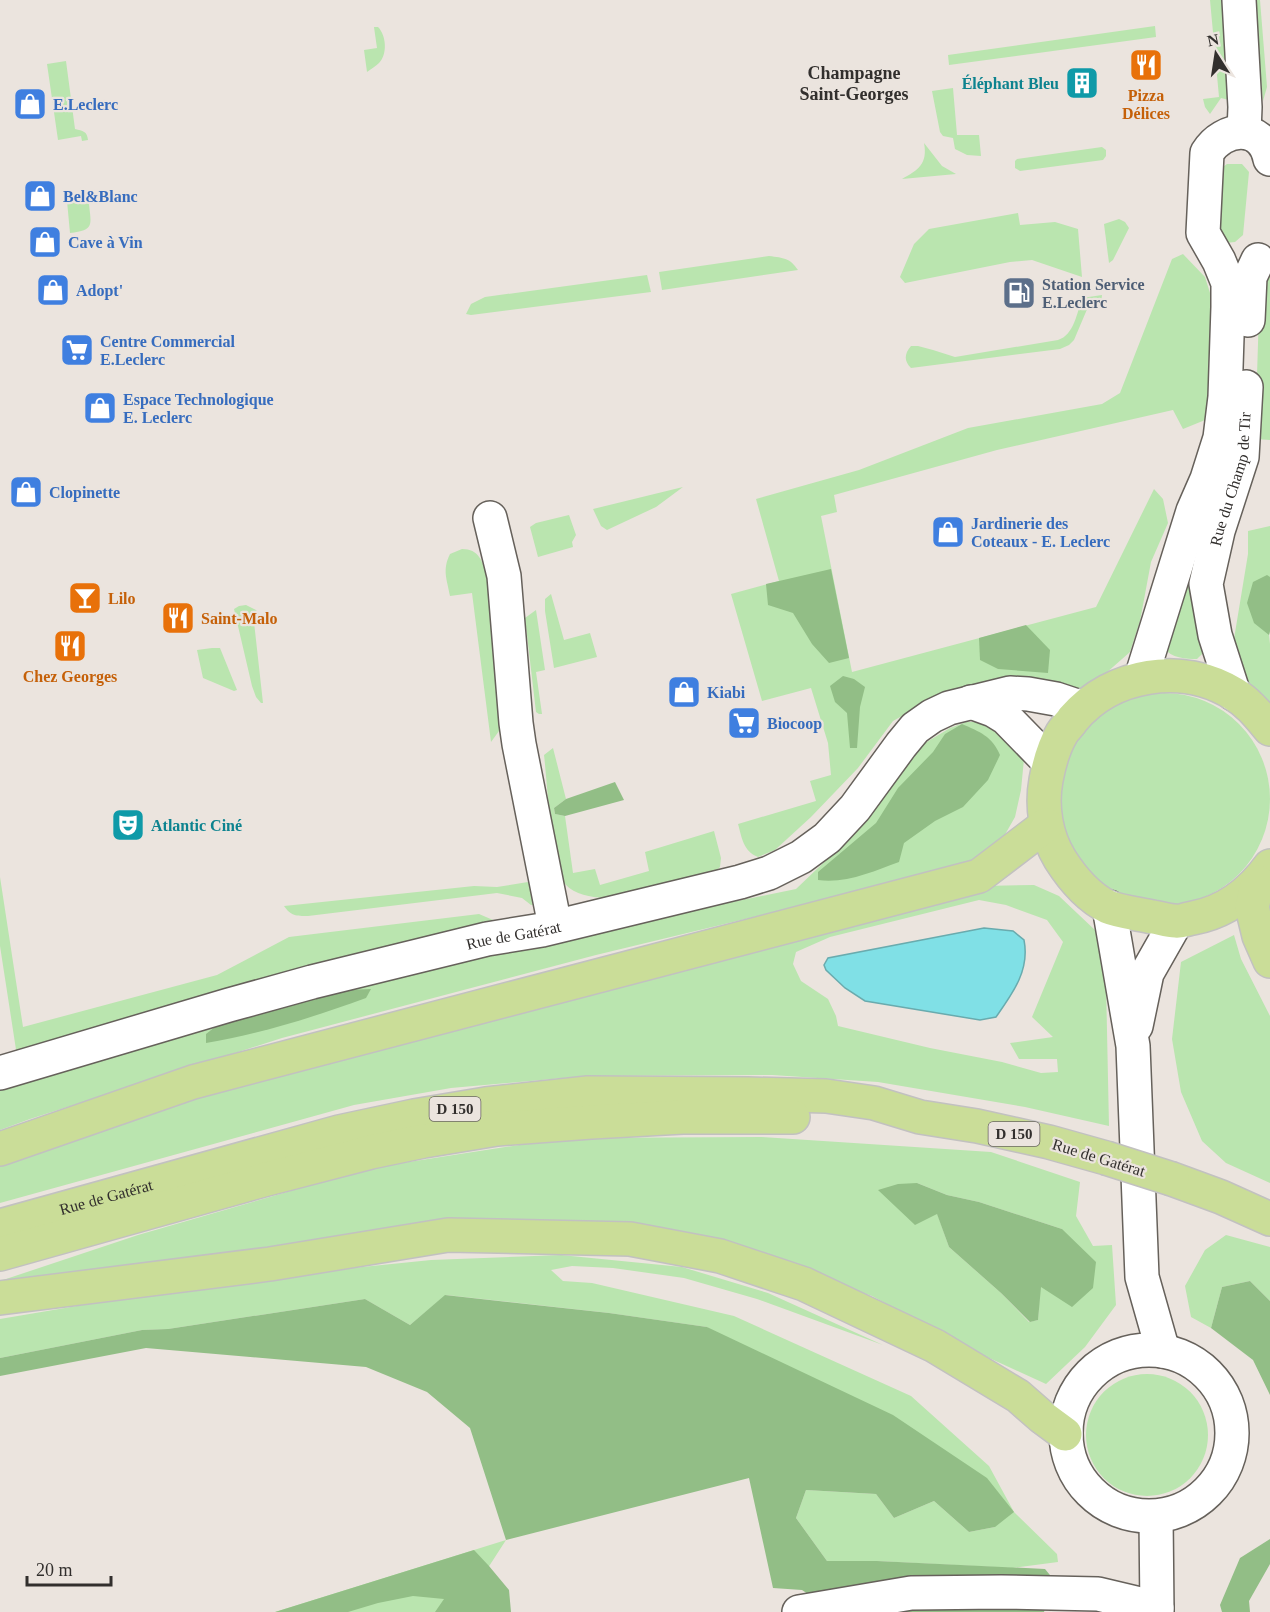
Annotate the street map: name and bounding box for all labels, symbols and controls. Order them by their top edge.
north arrow [1186,24,1246,84]
text: N [1206,30,1221,49]
restaurant icon: Pizza Délices [1128,47,1164,83]
district label: Champagne Saint-Georges [800,63,908,104]
building icon: Éléphant Bleu [1064,65,1100,101]
place label: Éléphant Bleu [962,74,1059,93]
shop icon: E.Leclerc [12,86,48,122]
place label: Pizza Délices [1122,87,1170,122]
place label: E.Leclerc [53,96,118,113]
shop icon: Bel&Blanc [22,178,58,214]
place label: Bel&Blanc [63,188,138,205]
shop icon: Cave à Vin [27,224,63,260]
place label: Cave à Vin [68,234,143,251]
shop icon: Adopt' [35,272,71,308]
fuel station icon: Station Service E.Leclerc [1001,275,1037,311]
place label: Station Service E.Leclerc [1042,276,1145,311]
place label: Adopt' [76,282,123,300]
supermarket icon: Centre Commercial E.Leclerc [59,332,95,368]
place label: Centre Commercial E.Leclerc [100,333,235,368]
shop icon: Espace Technologique E. Leclerc [82,390,118,426]
place label: Espace Technologique E. Leclerc [123,391,274,426]
street label: Rue du Champ de Tir [1207,411,1254,548]
shop icon: Clopinette [8,474,44,510]
place label: Clopinette [49,484,120,502]
shop icon: Jardinerie des Coteaux - E. Leclerc [930,514,966,550]
place label: Jardinerie des Coteaux - E. Leclerc [971,515,1110,550]
bar icon: Lilo [67,580,103,616]
place label: Lilo [108,590,136,607]
restaurant icon: Saint-Malo [160,600,196,636]
place label: Saint-Malo [201,610,277,627]
restaurant icon: Chez Georges [52,628,88,664]
place label: Chez Georges [23,668,117,686]
shop icon: Kiabi [666,674,702,710]
place label: Kiabi [707,684,746,701]
supermarket icon: Biocoop [726,705,762,741]
place label: Biocoop [767,715,822,733]
theatre icon: Atlantic Ciné [110,807,146,843]
place label: Atlantic Ciné [151,817,242,834]
street label: Rue de Gatérat [464,918,563,953]
road number: D 150 [430,1097,480,1121]
road number: D 150 [988,1122,1040,1146]
street label: Rue de Gatérat [1050,1135,1148,1180]
street label: Rue de Gatérat [58,1176,155,1218]
scale bar [27,1549,111,1587]
text: 20 m [36,1560,73,1580]

